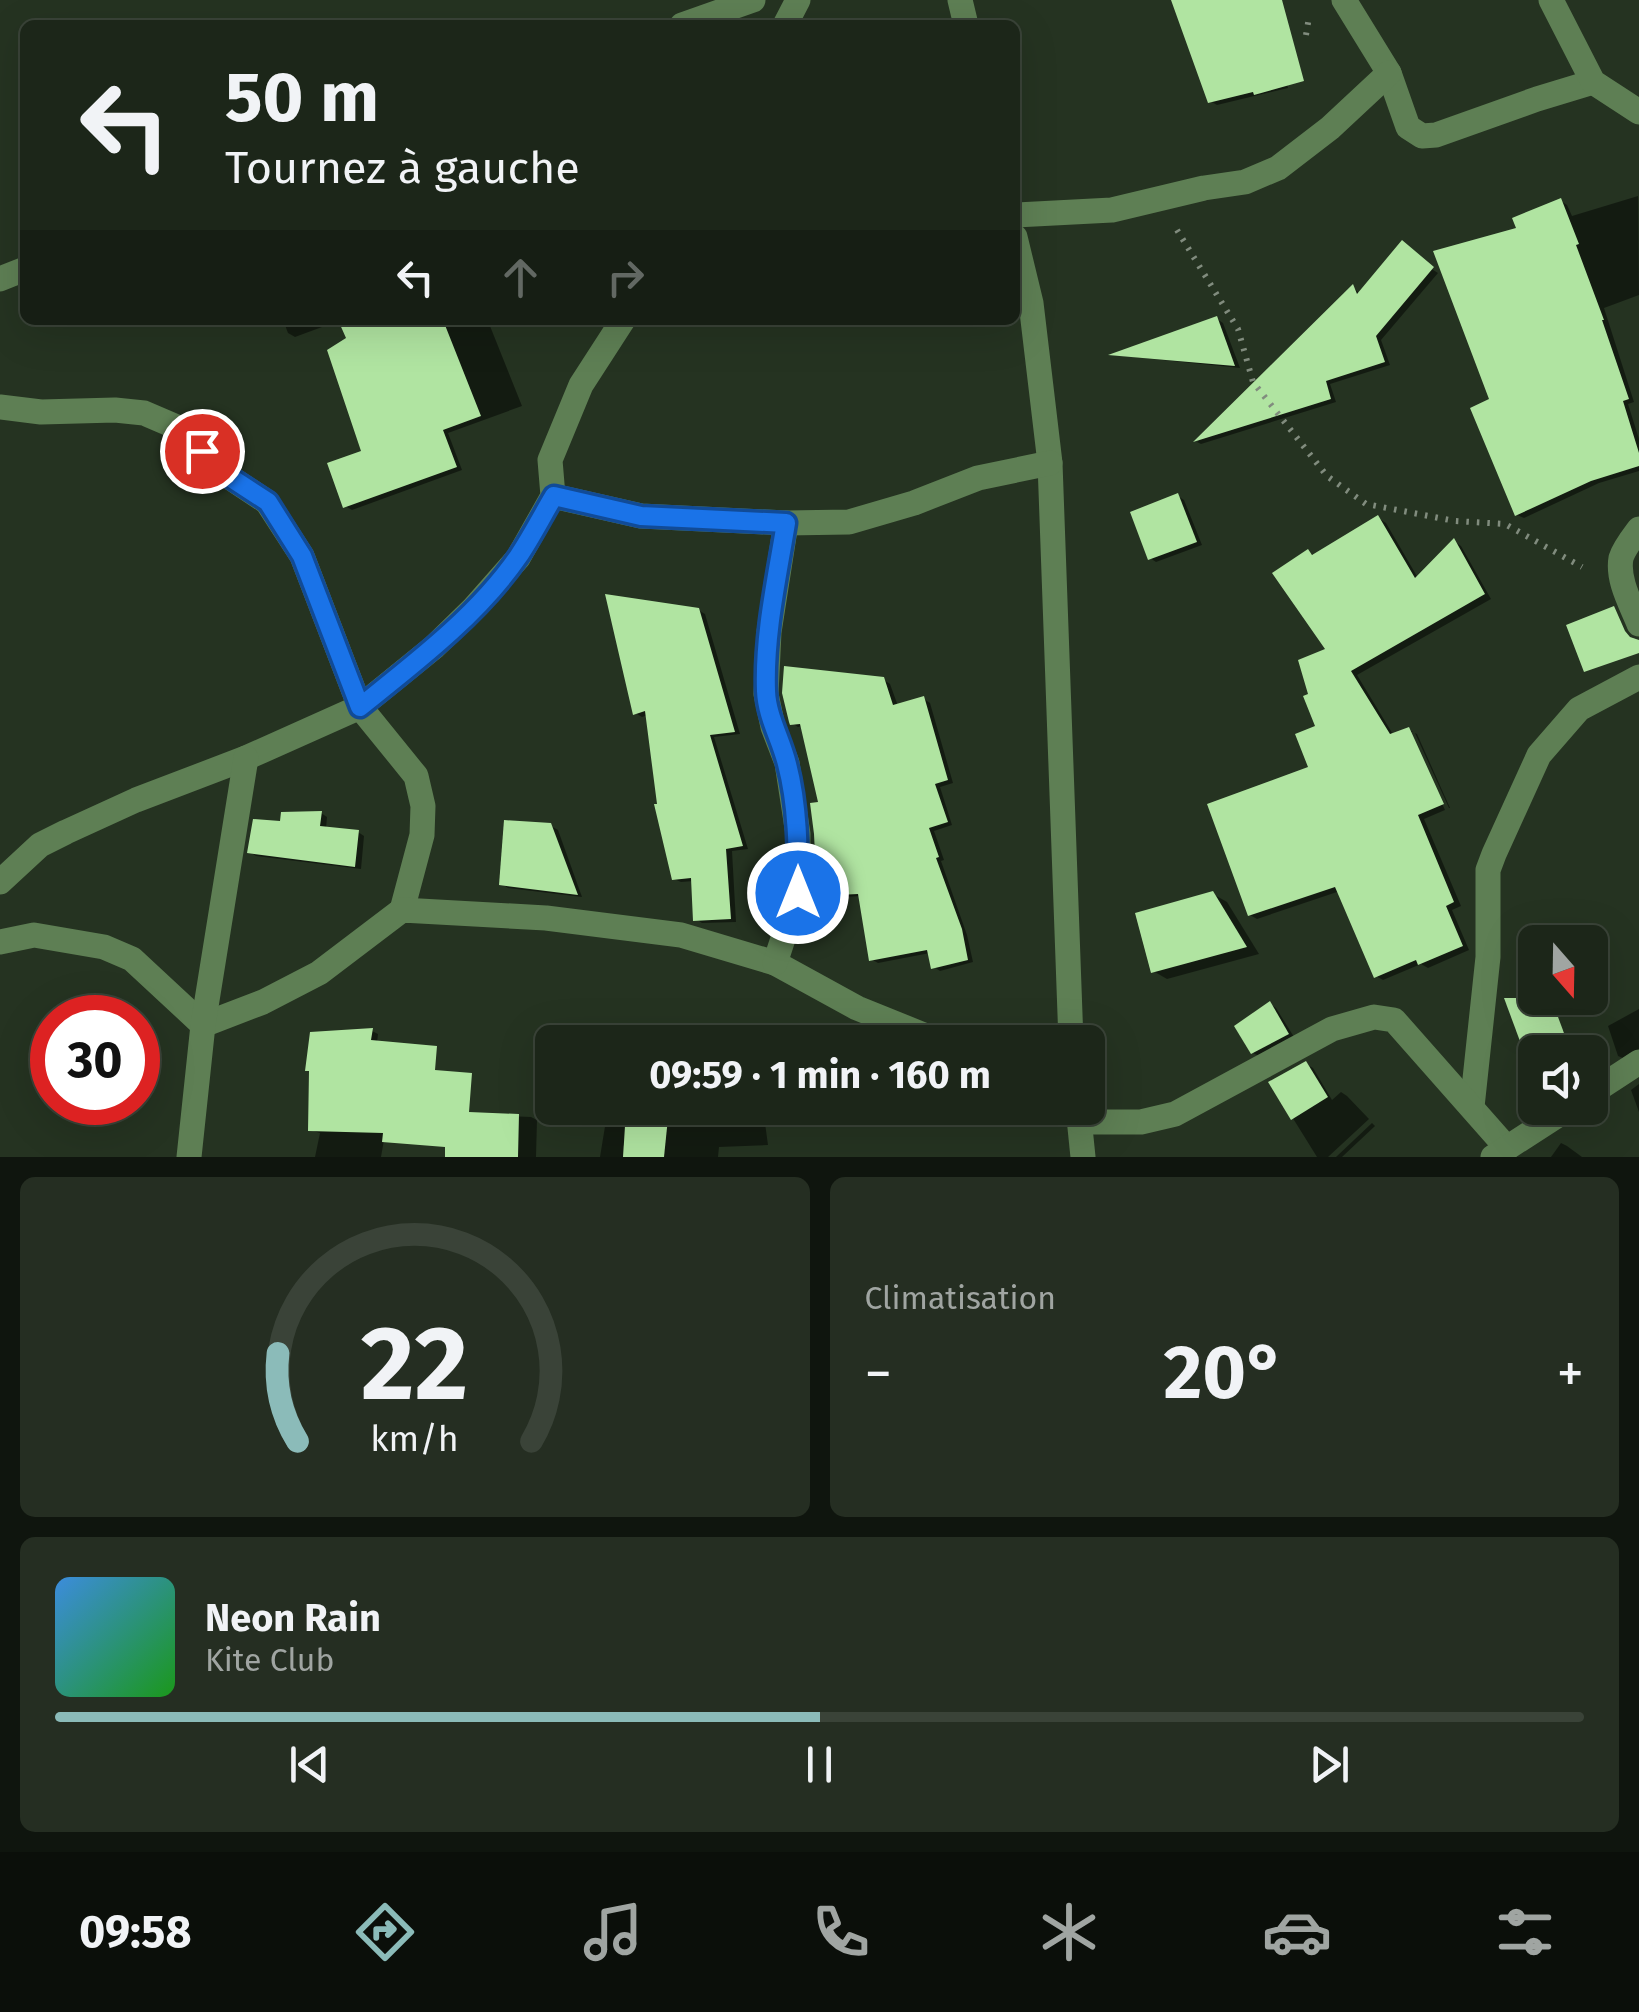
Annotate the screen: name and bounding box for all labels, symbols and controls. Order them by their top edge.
text: 50 m [225,56,379,140]
icon: left [60,60,190,190]
text: Tournez à gauche [225,141,580,195]
icon: left [388,250,443,305]
icon: ahead [493,250,548,305]
icon: right [598,250,653,305]
pin [160,409,245,494]
icon: arrive [175,424,230,479]
position arrow [746,841,850,945]
north arrow [1518,925,1608,1015]
map controls [1518,925,1608,1125]
speed limit sign: 30 [30,995,160,1125]
button: sound [1518,1035,1608,1125]
text: 09:59 · 1 min · 160 m [649,1052,991,1098]
text: Climatisation [865,1279,1056,1317]
text: 22 [361,1302,469,1427]
text: 20° [1163,1328,1285,1418]
text: − [865,1341,892,1407]
text: + [1557,1341,1584,1407]
text: km/h [371,1418,459,1460]
text: Neon Rain [205,1595,381,1641]
text: Kite Club [205,1641,334,1679]
icon: previous [282,1737,337,1792]
icon: pause [792,1737,847,1792]
icon: next [1302,1737,1357,1792]
icon: directions [350,1897,420,1967]
icon: music [578,1897,648,1967]
icon: phone [806,1897,876,1967]
icon: climate [1034,1897,1104,1967]
icon: car [1262,1897,1332,1967]
icon: filters [1490,1897,1560,1967]
text: 09:58 [79,1905,192,1959]

